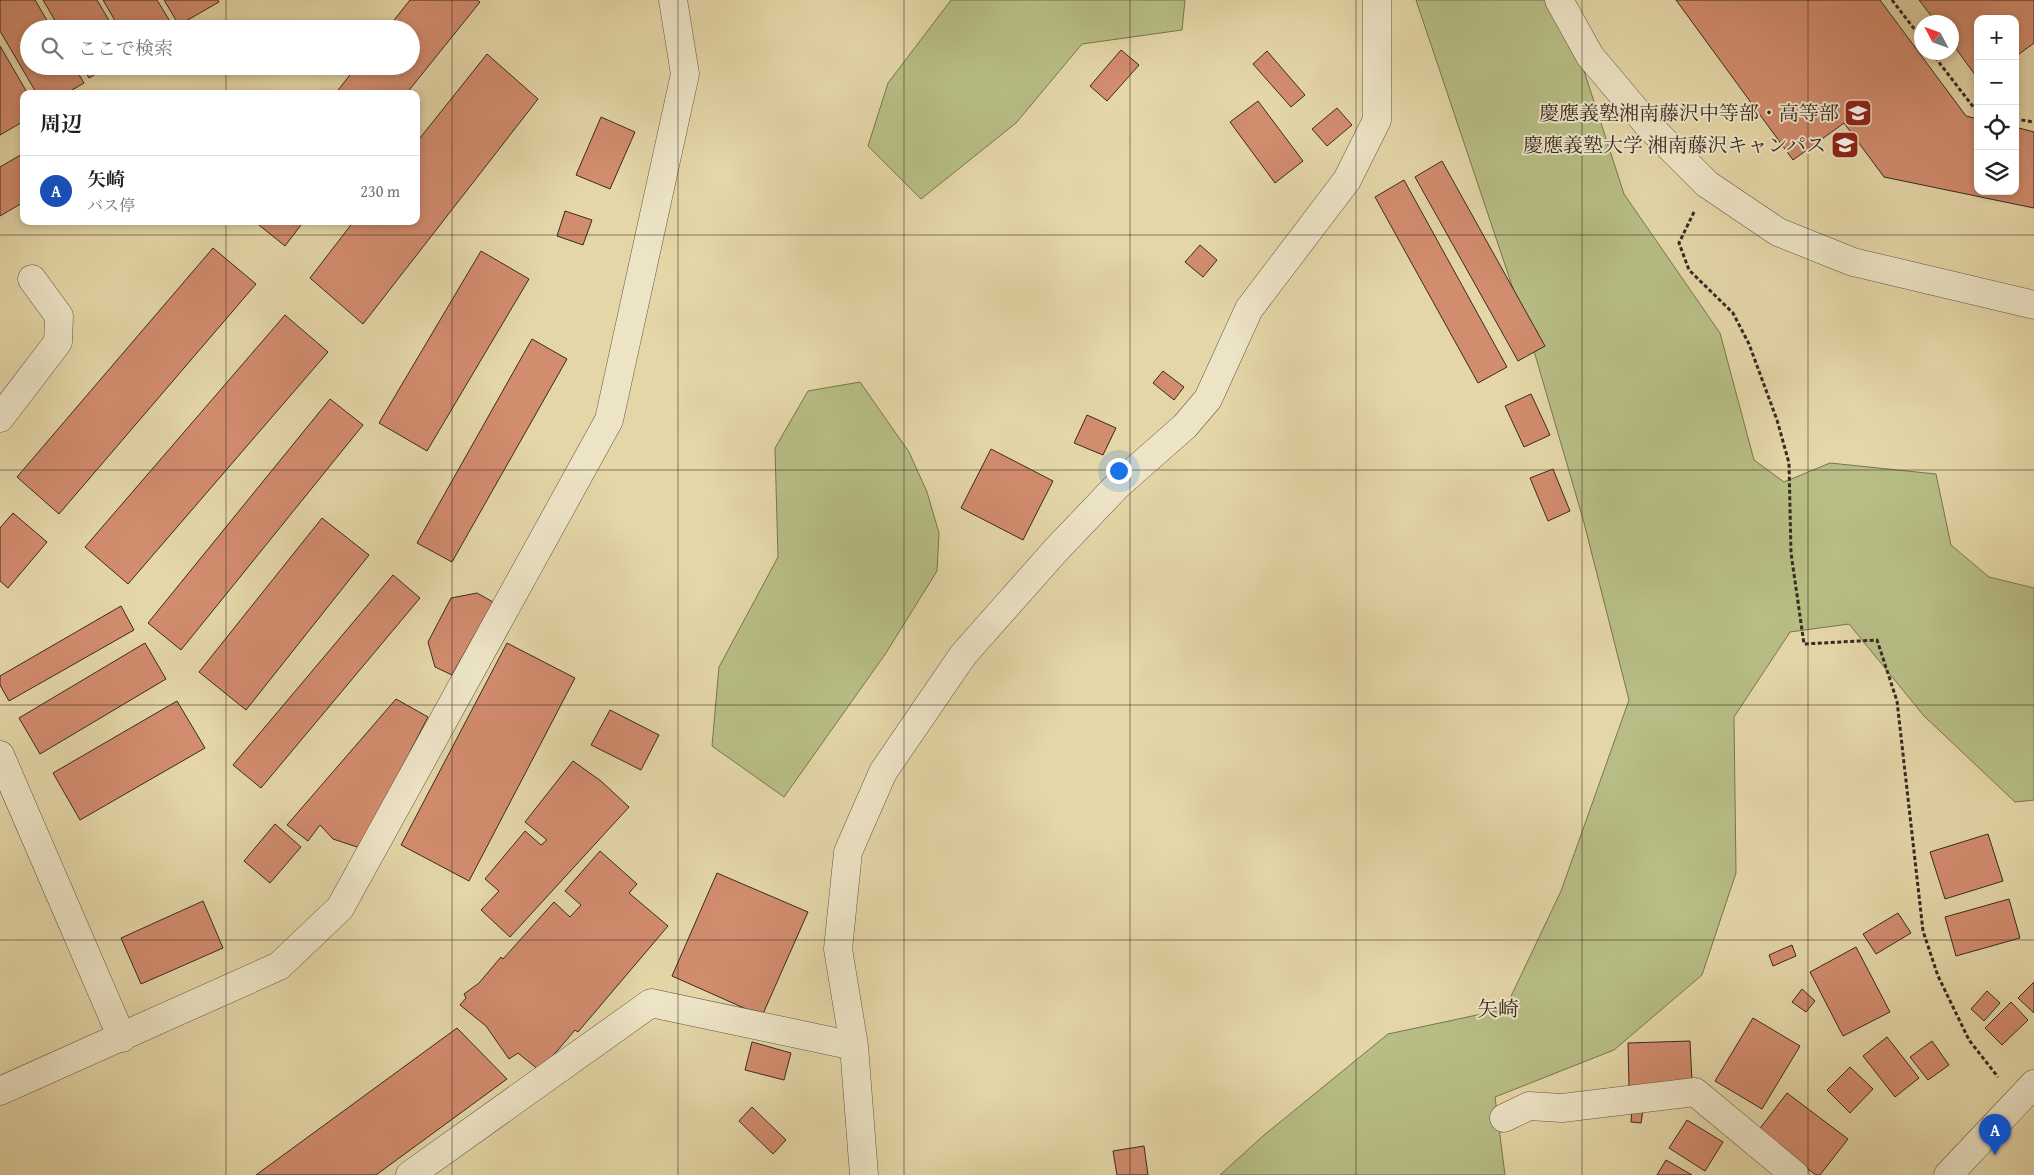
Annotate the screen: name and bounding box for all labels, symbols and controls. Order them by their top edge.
north arrow [1914,15,1959,60]
map controls [1974,15,2019,195]
button: + [1974,15,2019,60]
search box [20,20,420,75]
icon: search [38,34,66,62]
text: ここで検索 [78,34,173,62]
button: − [1974,60,2019,105]
place label: 慶應義塾湘南藤沢中等部・高等部 [1539,98,1839,127]
school or university icon: 慶應義塾湘南藤沢中等部・高等部 [1843,98,1873,128]
button: locate [1974,105,2019,150]
text: 周辺 [40,108,82,139]
place label: 慶應義塾大学 湘南藤沢キャンパス [1523,130,1826,159]
school or university icon: 慶應義塾大学 湘南藤沢キャンパス [1830,130,1860,160]
button: layers [1974,150,2019,195]
text: 矢崎 [87,165,125,193]
text: A [51,179,61,203]
text: 230 m [360,179,400,203]
text: バス停 [87,193,135,217]
your location [1106,458,1132,484]
district label: 矢崎 [1477,993,1519,1024]
pin: A [1979,1114,2011,1155]

